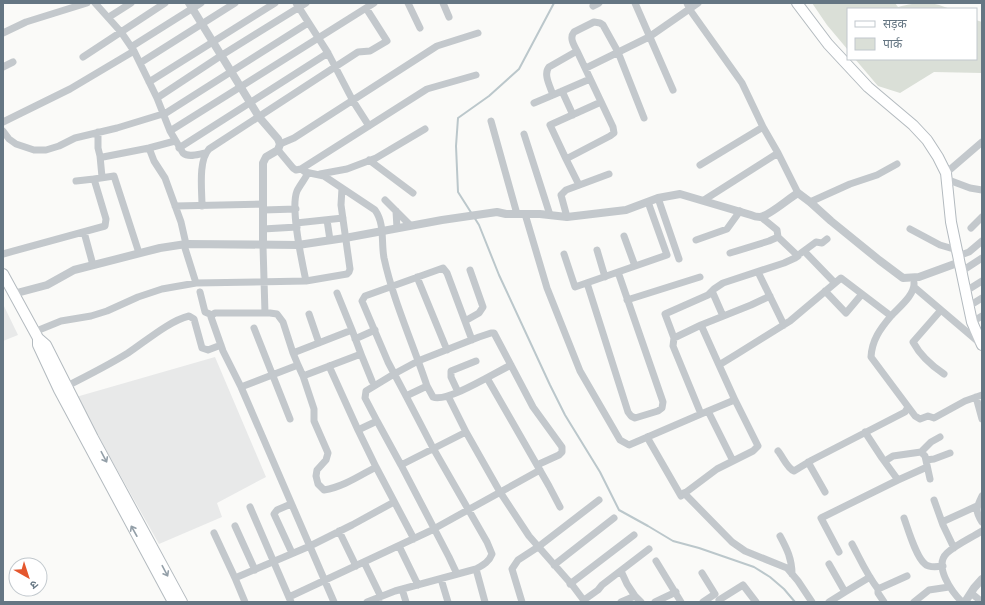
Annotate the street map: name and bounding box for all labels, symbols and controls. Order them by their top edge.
legend [847,8,977,60]
text: सड़क [883,17,908,31]
text: पार्क [883,37,903,51]
one-way arrow [100,451,108,463]
one-way arrow [130,525,137,537]
north arrow [8,557,48,597]
one-way arrow [162,565,170,577]
text: उ [27,577,41,592]

